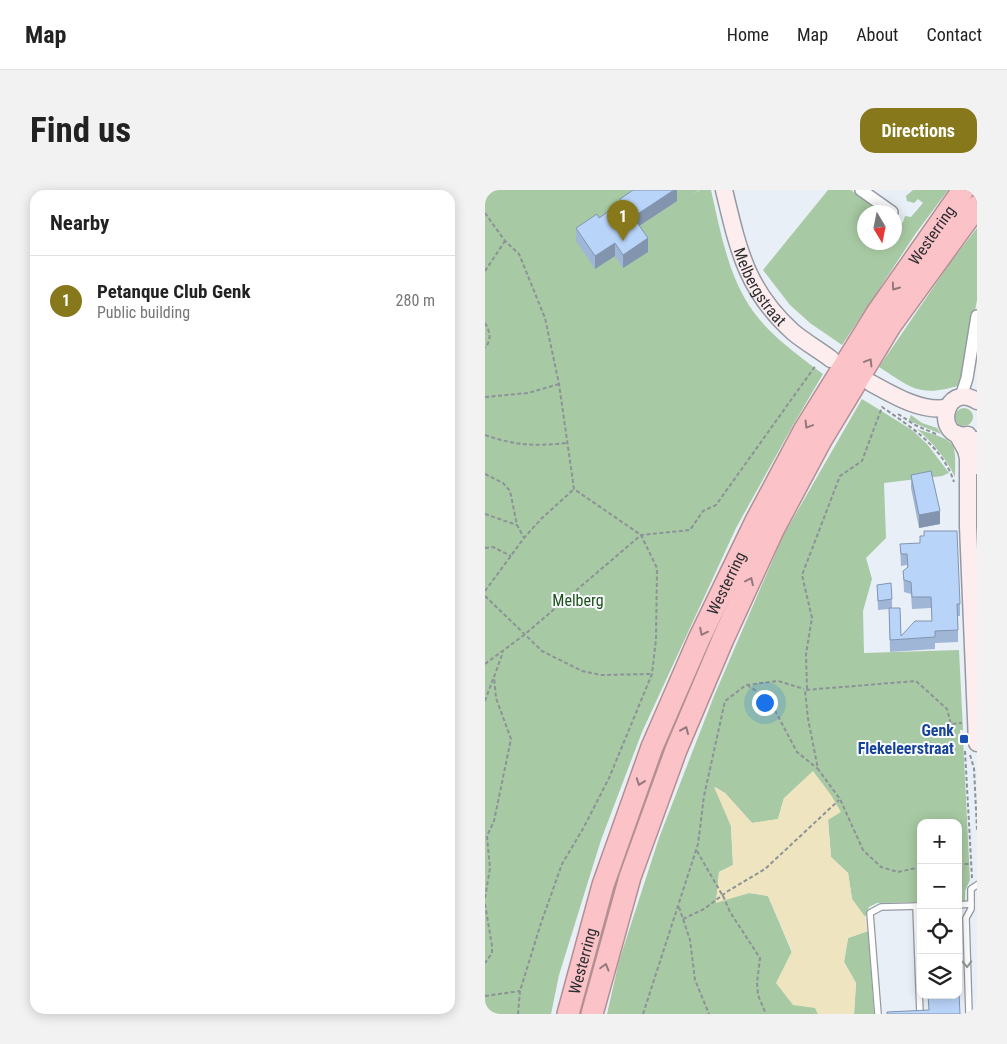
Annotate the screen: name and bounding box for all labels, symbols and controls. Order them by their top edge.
text: Map [25,21,66,49]
text: Home [727,24,769,45]
text: Map [797,24,828,45]
text: About [856,24,898,45]
text: Contact [926,24,982,45]
button: Directions [860,108,977,153]
text: Find us [30,110,131,151]
pin: 1 [607,200,639,241]
street label: Westerring [904,202,959,268]
north arrow [857,205,902,250]
text: Nearby [50,211,109,235]
street label: Melbergstraat [730,245,791,330]
text: Petanque Club Genk [97,280,251,303]
one-way arrow [892,282,901,291]
text: 1 [62,291,70,310]
text: 280 m [396,291,435,310]
text: Public building [97,303,190,322]
one-way arrow [862,358,872,367]
one-way arrow [805,419,815,428]
street label: Westerring [703,548,749,618]
one-way arrow [744,577,754,586]
park label: Melberg [552,591,604,610]
one-way arrow [698,627,709,636]
your location [752,690,778,716]
place label: Genk Flekeleerstraat [858,721,954,758]
one-way arrow [678,726,689,735]
marker: Genk Flekeleerstraat [958,733,970,745]
one-way arrow [636,777,646,785]
map controls [917,819,962,999]
button: + [917,819,962,864]
button: − [917,864,962,909]
button: locate [917,909,962,954]
street label: Westerring [564,926,600,996]
button: layers [917,954,962,999]
one-way arrow [962,961,973,969]
one-way arrow [599,963,609,971]

